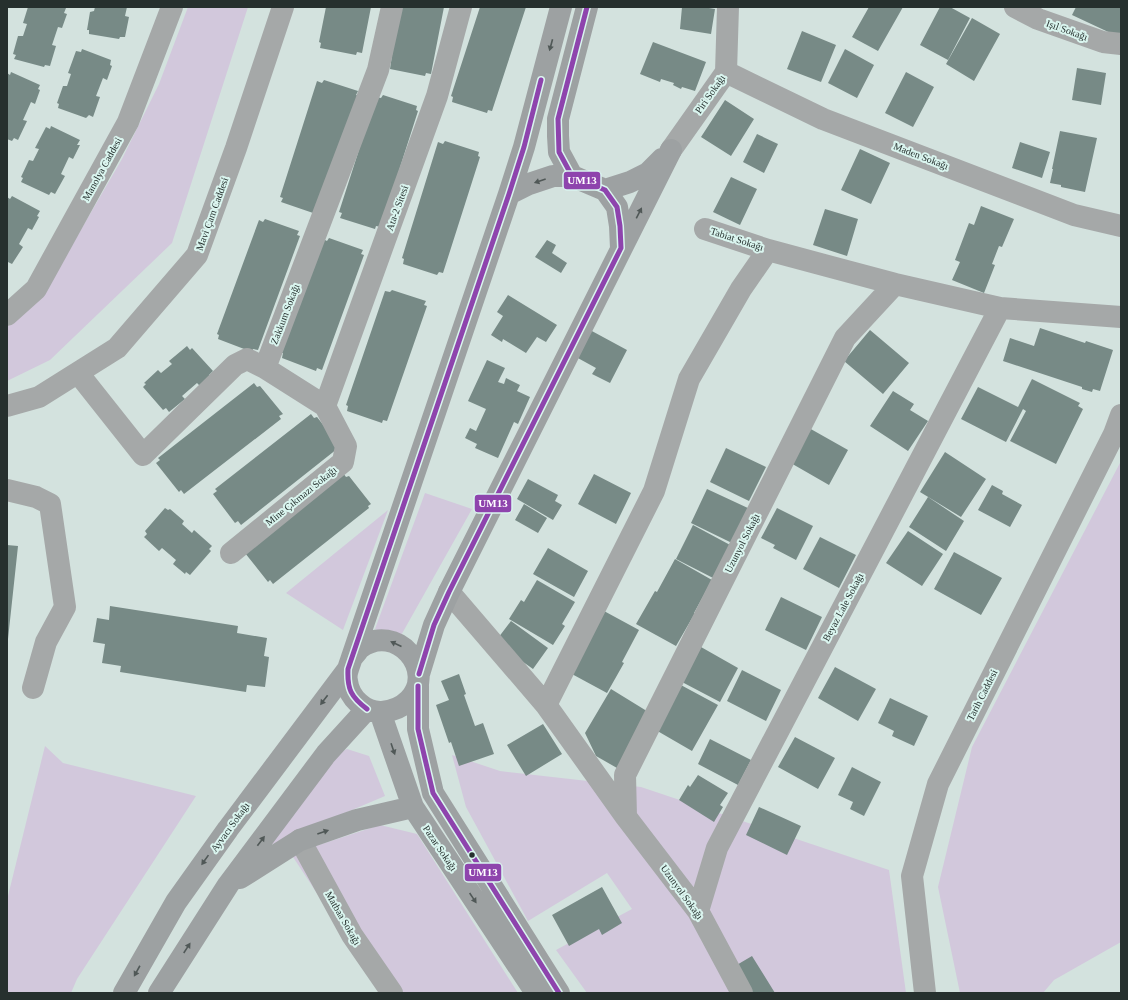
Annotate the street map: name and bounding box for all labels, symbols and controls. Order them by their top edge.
street label: Işıl Sokağı [1045,17,1089,43]
one-way arrow [548,39,554,51]
street label: Piri Sokağı [693,72,727,115]
street label: Manolya Caddesi [80,135,124,202]
street label: Maden Sokağı [892,140,950,172]
line badge: UM13 [563,171,601,190]
text: UM13 [567,174,597,186]
street label: Mavi Çam Caddesi [194,176,230,252]
one-way arrow [533,178,545,184]
street label: Ata-2 Sitesi [384,184,410,232]
one-way arrow [635,208,642,219]
street label: Tabiat Sokağı [709,225,765,253]
street label: Zakkum Sokağı [268,282,302,346]
street label: Mine Çıkmazı Sokağı [263,464,339,528]
line badge: UM13 [474,494,512,513]
text: UM13 [478,497,508,509]
street label: Uzunyol Sokağı [722,511,762,574]
street label: Beyaz Lale Sokağı [820,571,866,643]
one-way arrow [391,641,402,647]
street label: Tarih Caddesi [964,668,1000,722]
one-way arrow [320,694,328,705]
one-way arrow [390,744,396,756]
street label: Ayvacı Sokağı [208,800,252,854]
street label: Pazar Sokağı [421,823,459,873]
one-way arrow [317,829,329,835]
one-way arrow [257,836,265,846]
unlabelled marker [467,850,477,860]
one-way arrow [201,855,209,866]
line badge: UM13 [464,863,502,882]
street label: Uzunyol Sokağı [659,863,706,922]
text: UM13 [468,866,498,878]
street label: Matbaa Sokağı [323,889,363,947]
one-way arrow [469,893,477,903]
one-way arrow [183,943,191,953]
one-way arrow [133,965,140,977]

